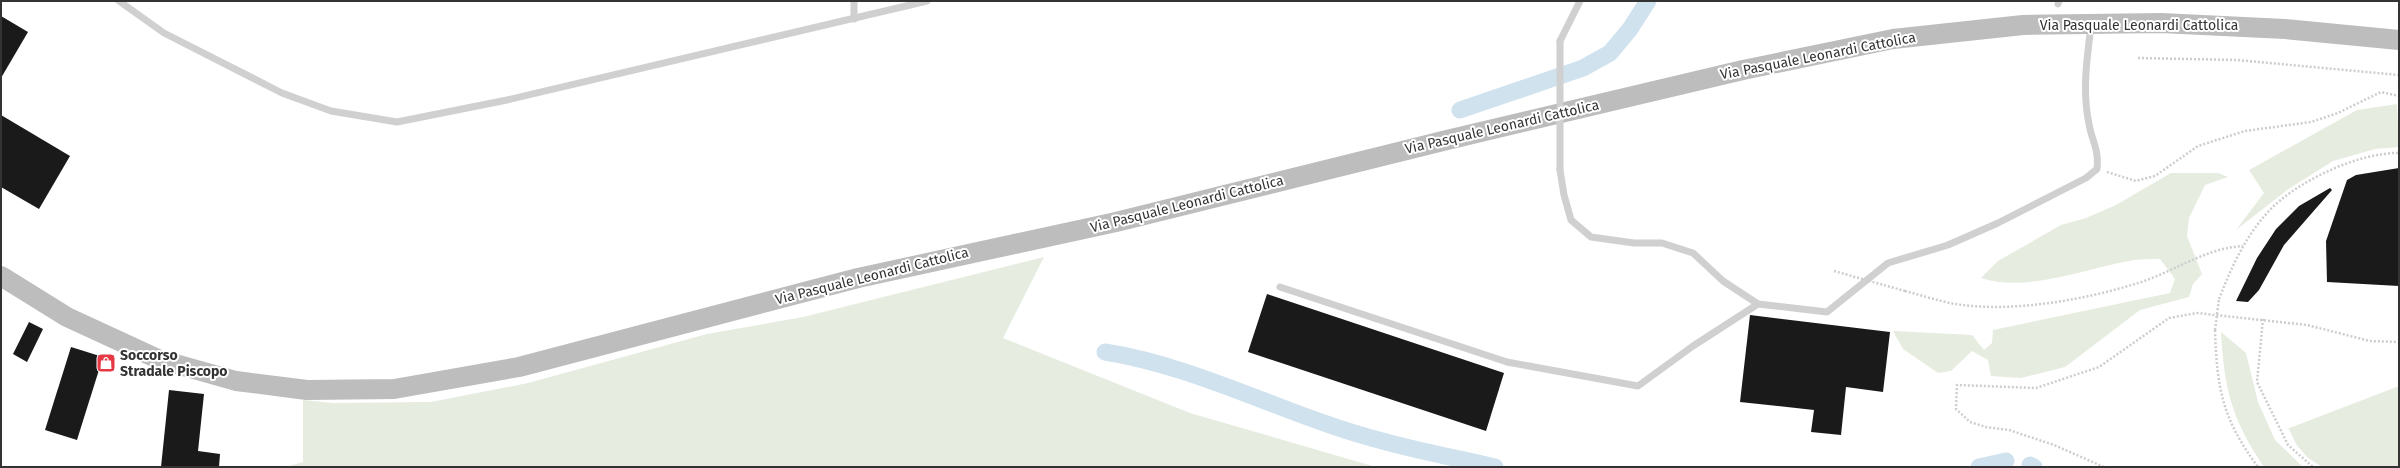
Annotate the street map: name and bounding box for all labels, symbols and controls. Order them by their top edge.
street label: Via Pasquale Leonardi Cattolica [2040,17,2238,34]
street label: Via Pasquale Leonardi Cattolica [1719,29,1917,83]
street label: Via Pasquale Leonardi Cattolica [1403,96,1601,158]
street label: Via Pasquale Leonardi Cattolica [1089,172,1285,236]
street label: Via Pasquale Leonardi Cattolica [774,244,970,308]
place label: Soccorso Stradale Piscopo [120,347,228,380]
shop icon: Soccorso Stradale Piscopo [95,352,117,374]

